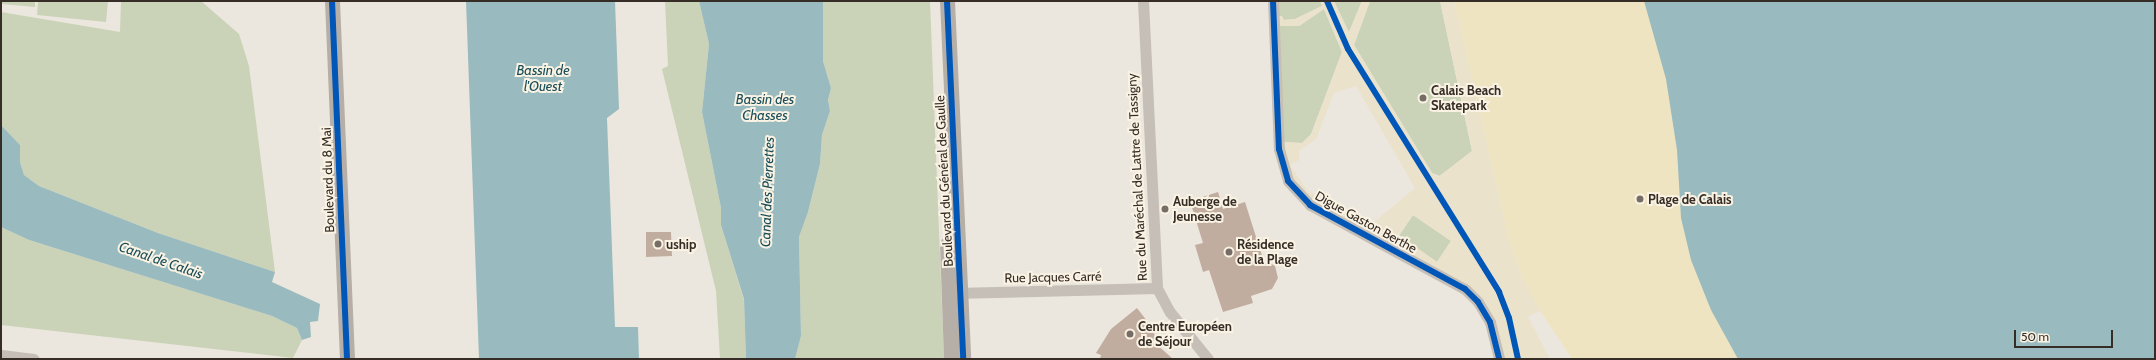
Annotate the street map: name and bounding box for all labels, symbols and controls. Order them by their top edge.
water label: Bassin de l'Ouest [516,62,570,94]
street label: Rue du Maréchal de Lattre de Tassigny [1124,73,1150,281]
place label: Calais Beach Skatepark [1431,83,1501,114]
water label: Bassin des Chasses [736,91,794,124]
marker: Calais Beach Skatepark [1418,93,1428,103]
street label: Boulevard du Général de Gaulle [932,95,956,267]
street label: Boulevard du 8 Mai [318,127,338,233]
water label: Canal des Pierrettes [757,137,777,247]
street label: Digue Gaston Berthe [1313,188,1419,256]
place label: Plage de Calais [1648,191,1732,207]
place label: Auberge de Jeunesse [1173,194,1237,225]
marker: Plage de Calais [1635,194,1645,204]
marker: Auberge de Jeunesse [1160,204,1170,214]
place label: uship [666,236,696,252]
place label: Résidence de la Plage [1237,237,1298,268]
water label: Canal de Calais [117,238,205,282]
marker: uship [653,239,663,249]
marker: Résidence de la Plage [1224,247,1234,257]
street label: Rue Jacques Carré [1004,268,1102,286]
place label: Centre Européen de Séjour [1138,319,1232,350]
scale bar [2016,322,2115,348]
marker: Centre Européen de Séjour [1125,329,1135,339]
text: 50 m [2021,329,2049,344]

